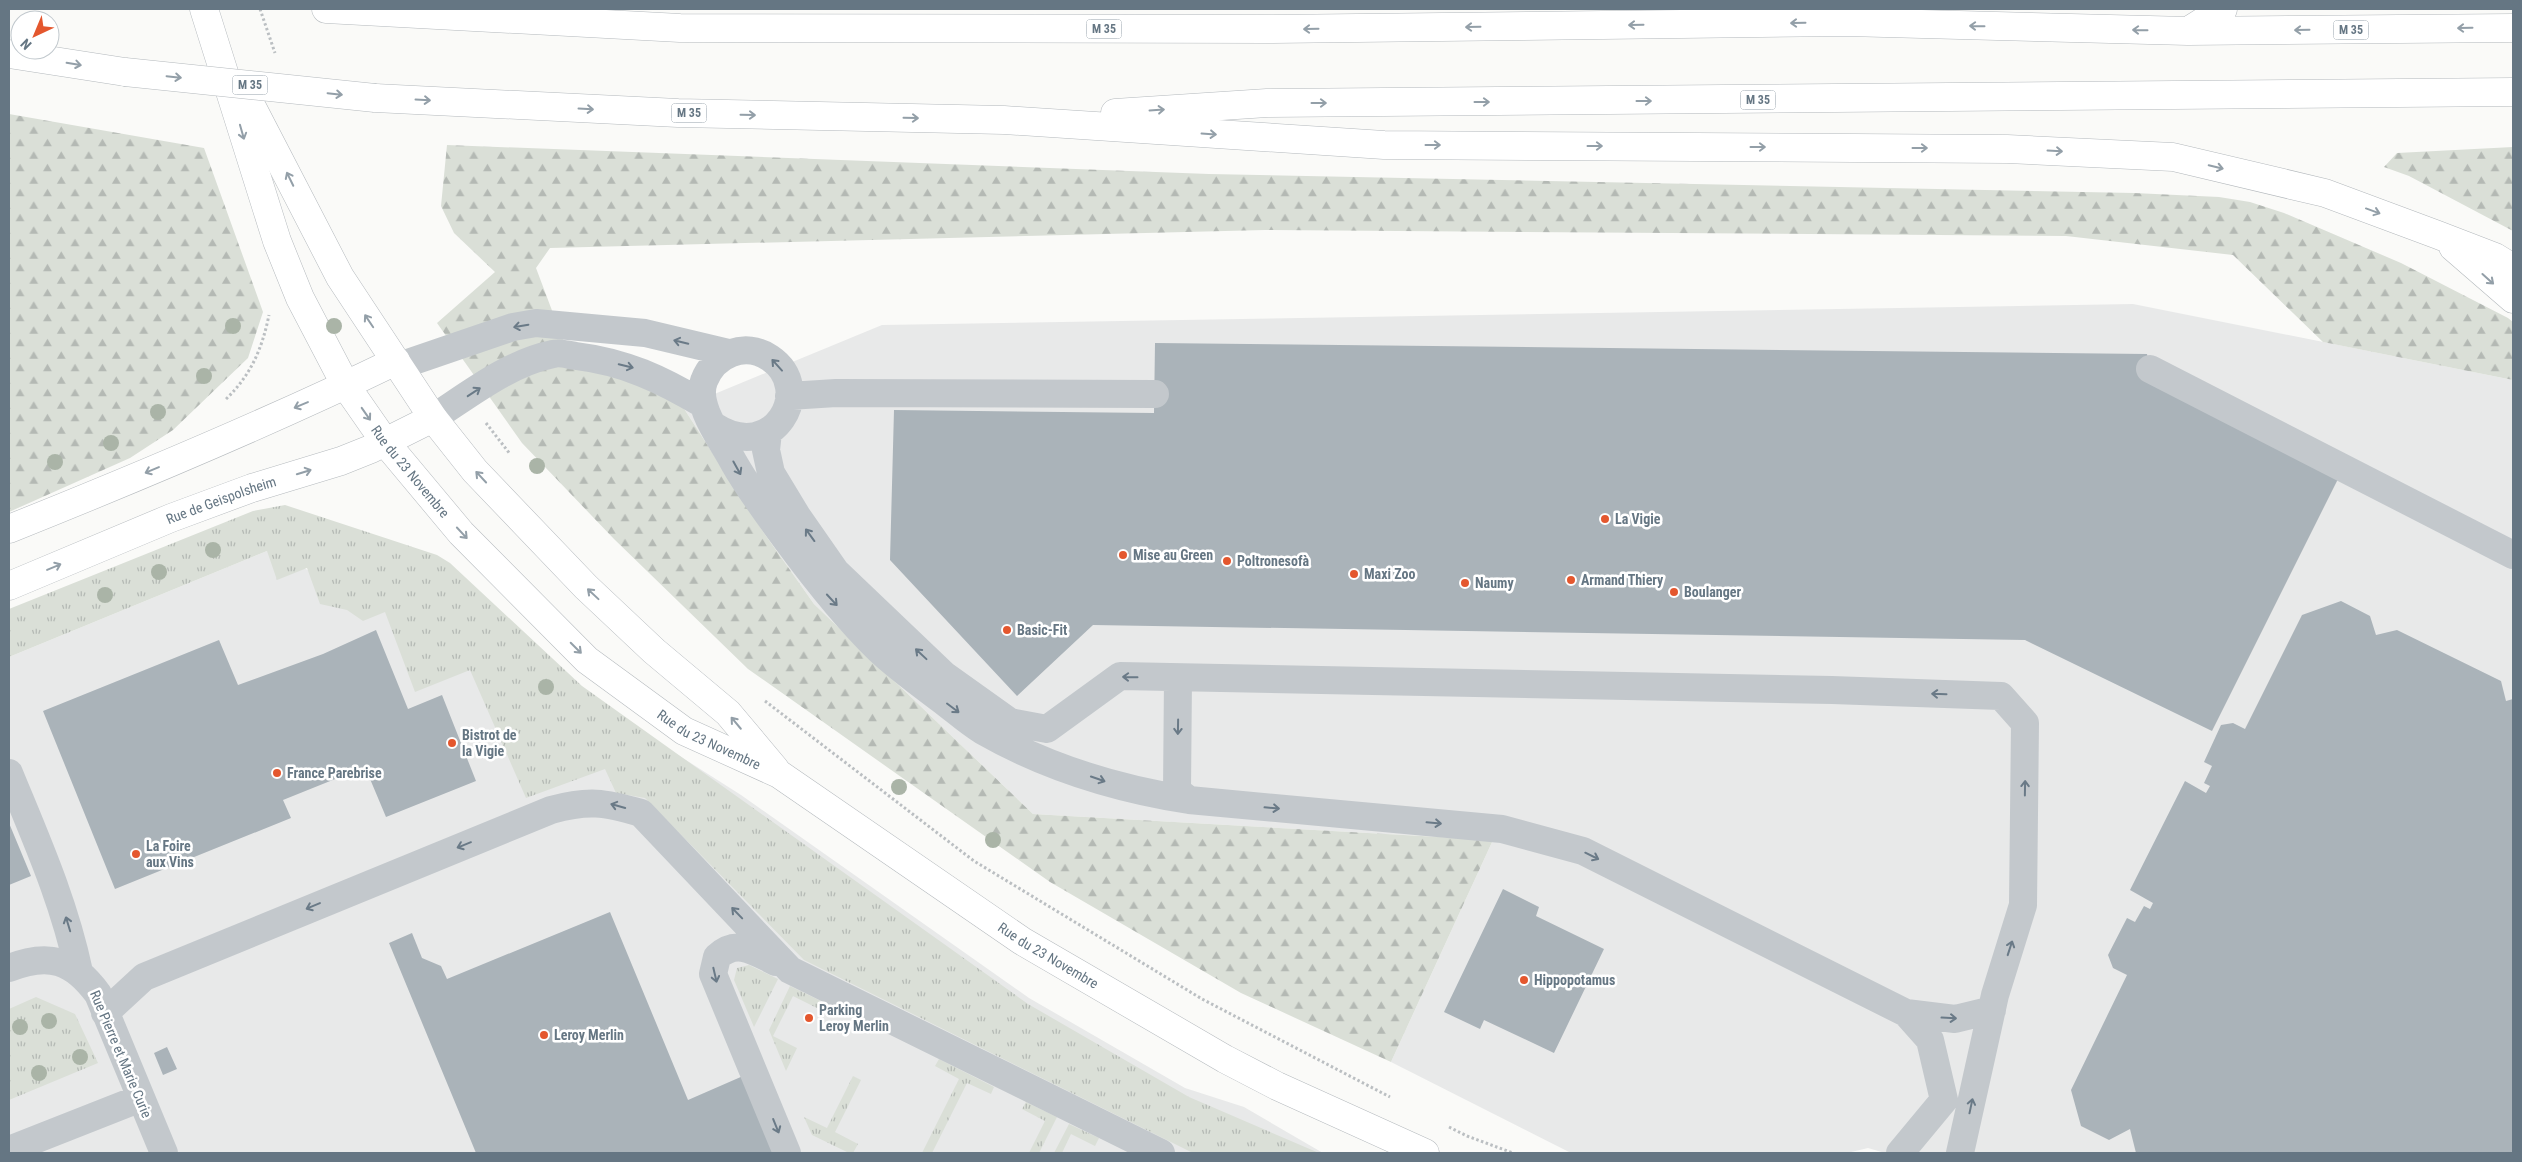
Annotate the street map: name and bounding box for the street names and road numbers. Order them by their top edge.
road number: M 35 [1086,20,1122,38]
road number: M 35 [2334,20,2368,40]
road number: M 35 [232,76,268,94]
road number: M 35 [1740,90,1776,110]
road number: M 35 [672,104,706,122]
street label: Rue du 23 Novembre [368,422,453,521]
street label: Rue de Geispolsheim [164,473,278,527]
street label: Rue du 23 Novembre [654,706,764,773]
street label: Rue du 23 Novembre [995,919,1102,992]
street label: Rue Pierre et Marie Curie [87,988,155,1121]

